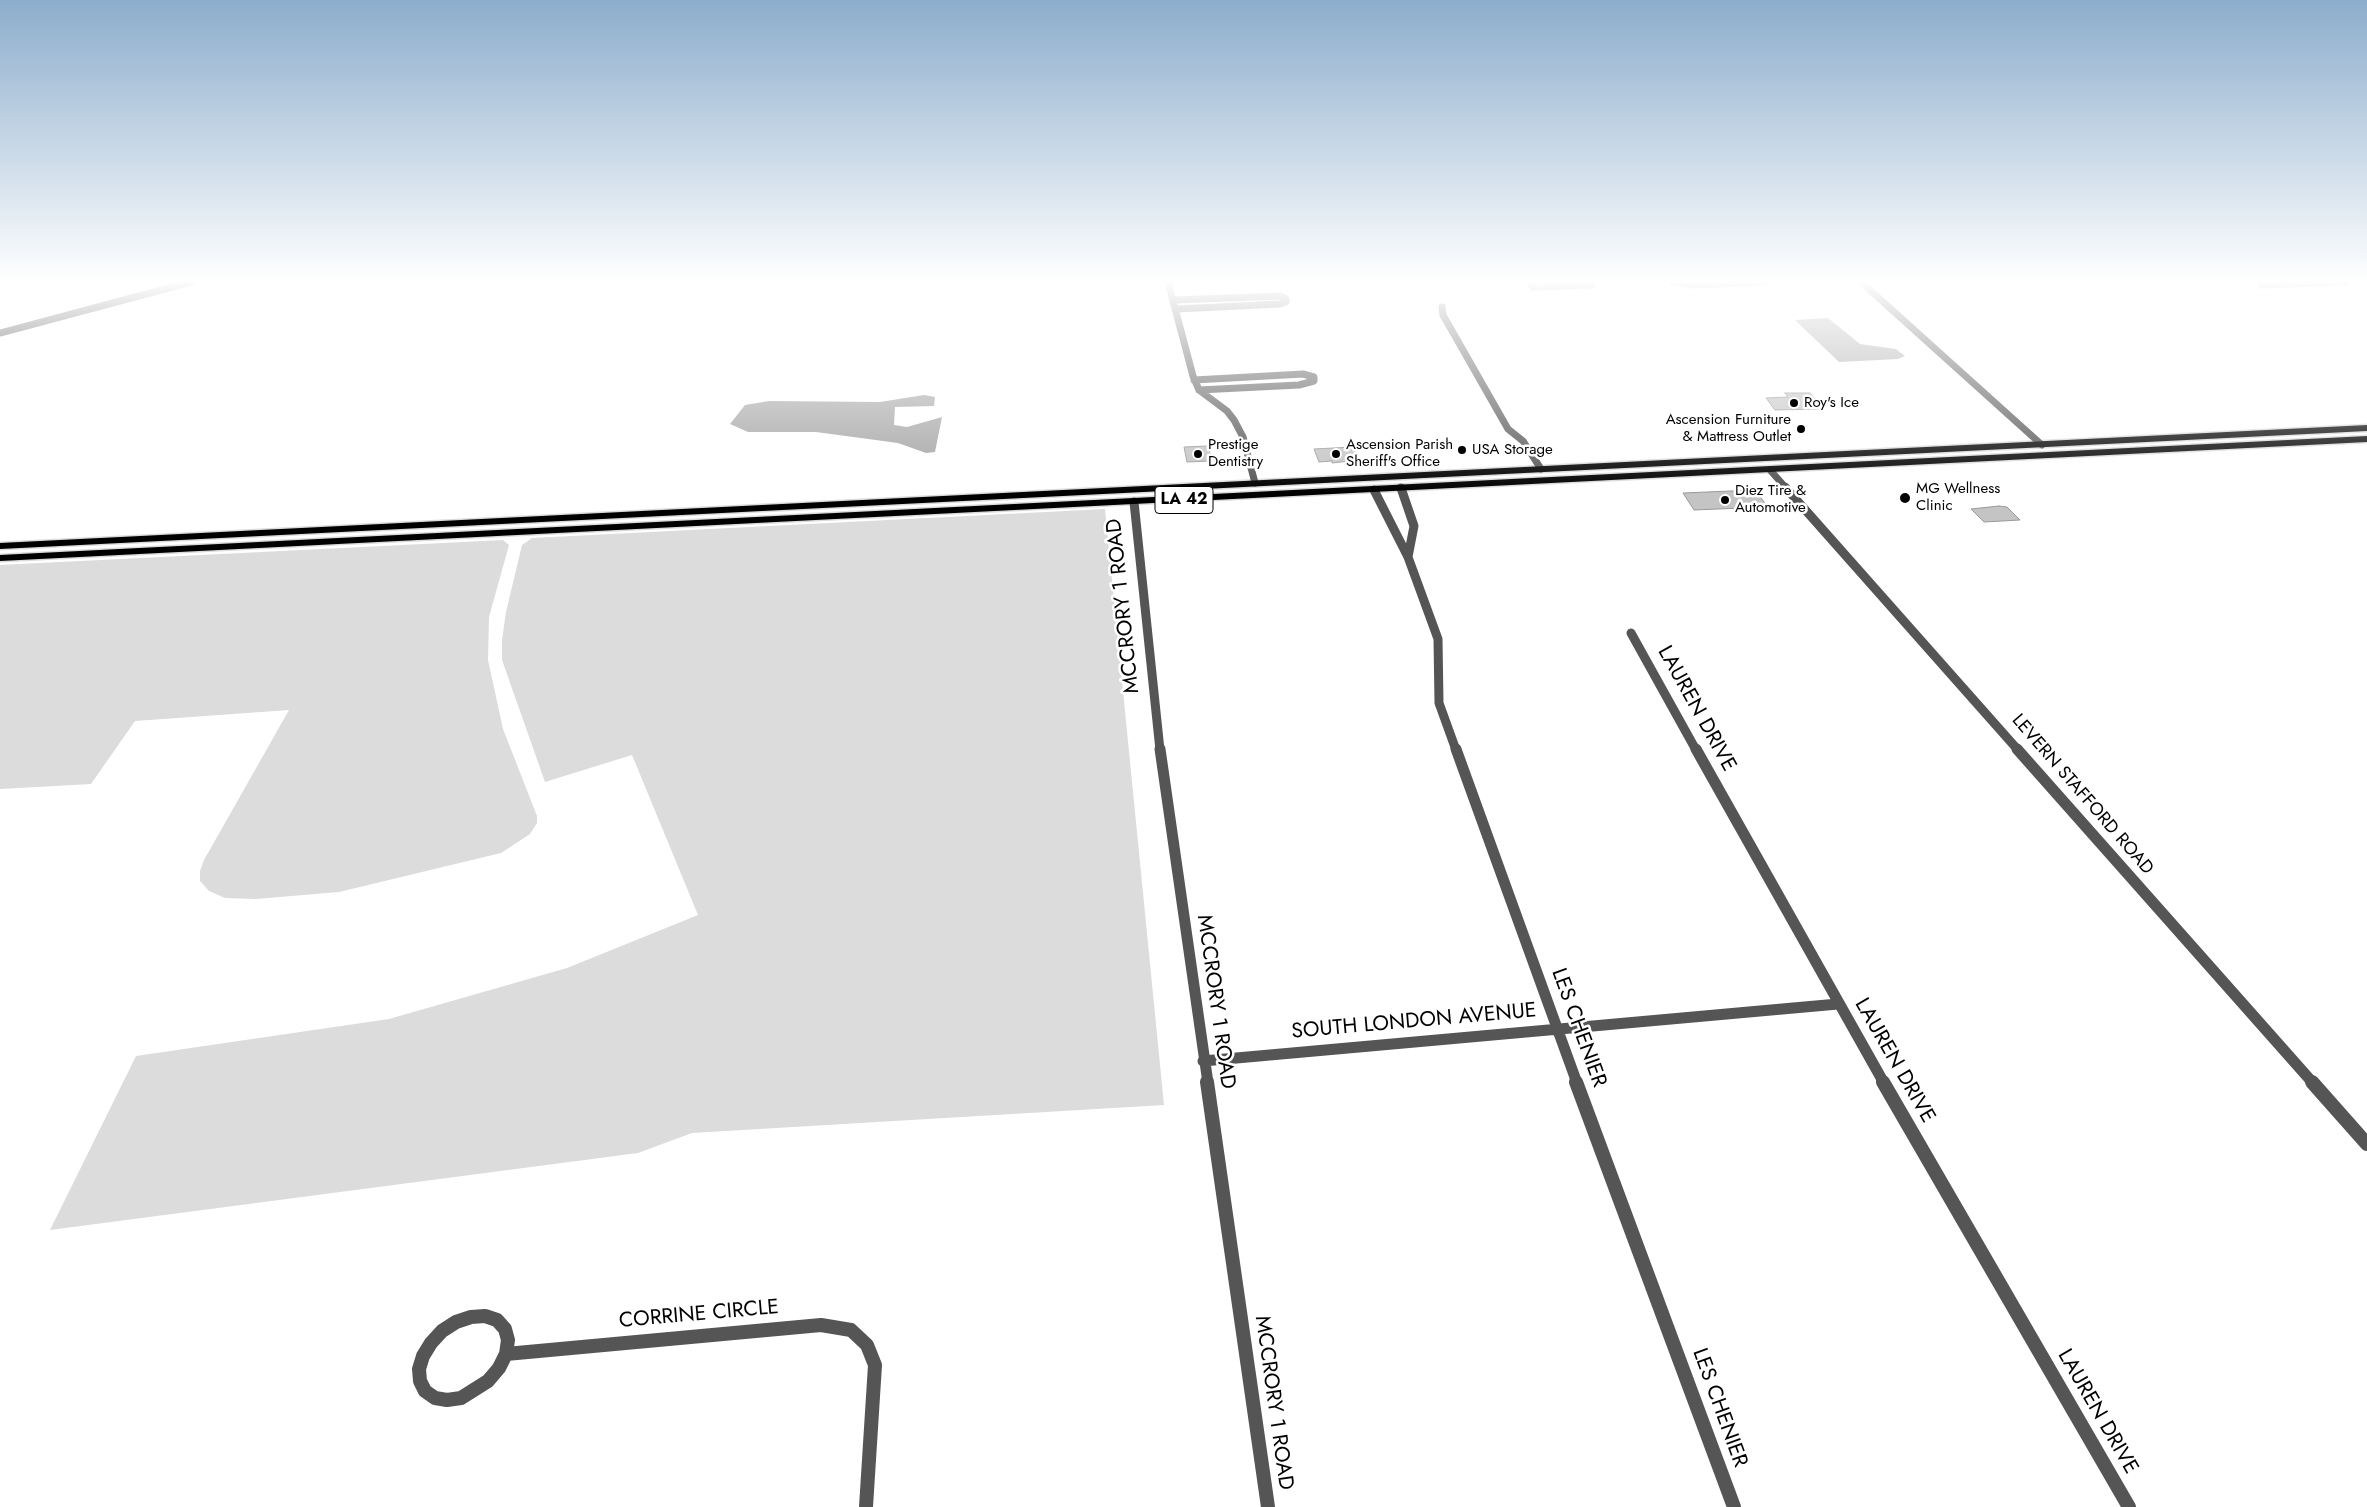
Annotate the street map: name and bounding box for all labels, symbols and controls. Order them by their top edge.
place label: Roy's Ice [1804,394,1859,412]
marker: Roy's Ice [1788,397,1800,409]
place label: Ascension Furniture & Mattress Outlet [1666,411,1791,446]
marker: Ascension Furniture & Mattress Outlet [1795,423,1807,435]
place label: Prestige Dentistry [1208,436,1263,471]
place label: Ascension Parish Sheriff's Office [1346,436,1453,471]
place label: USA Storage [1472,441,1553,459]
marker: USA Storage [1456,444,1468,456]
marker: Prestige Dentistry [1192,448,1204,460]
marker: Ascension Parish Sheriff's Office [1330,448,1342,460]
place label: MG Wellness Clinic [1916,480,2000,515]
place label: Diez Tire & Automotive [1735,482,1806,517]
road number: LA 42 [1155,486,1213,514]
marker: MG Wellness Clinic [1898,491,1912,505]
marker: Diez Tire & Automotive [1719,494,1731,506]
street label: MCCRORY 1 ROAD [1102,517,1146,695]
street label: LAUREN DRIVE [1651,642,1741,776]
street label: LEVERN STAFFORD ROAD [2006,710,2158,880]
street label: MCCRORY 1 ROAD [1190,913,1240,1091]
street label: LES CHENIER [1545,965,1611,1091]
street label: LAUREN DRIVE [1848,994,1940,1128]
street label: SOUTH LONDON AVENUE [1291,999,1537,1045]
street label: CORRINE CIRCLE [618,1295,780,1335]
street label: MCCRORY 1 ROAD [1248,1314,1298,1492]
street label: LES CHENIER [1686,1345,1752,1471]
street label: LAUREN DRIVE [2051,1345,2143,1479]

